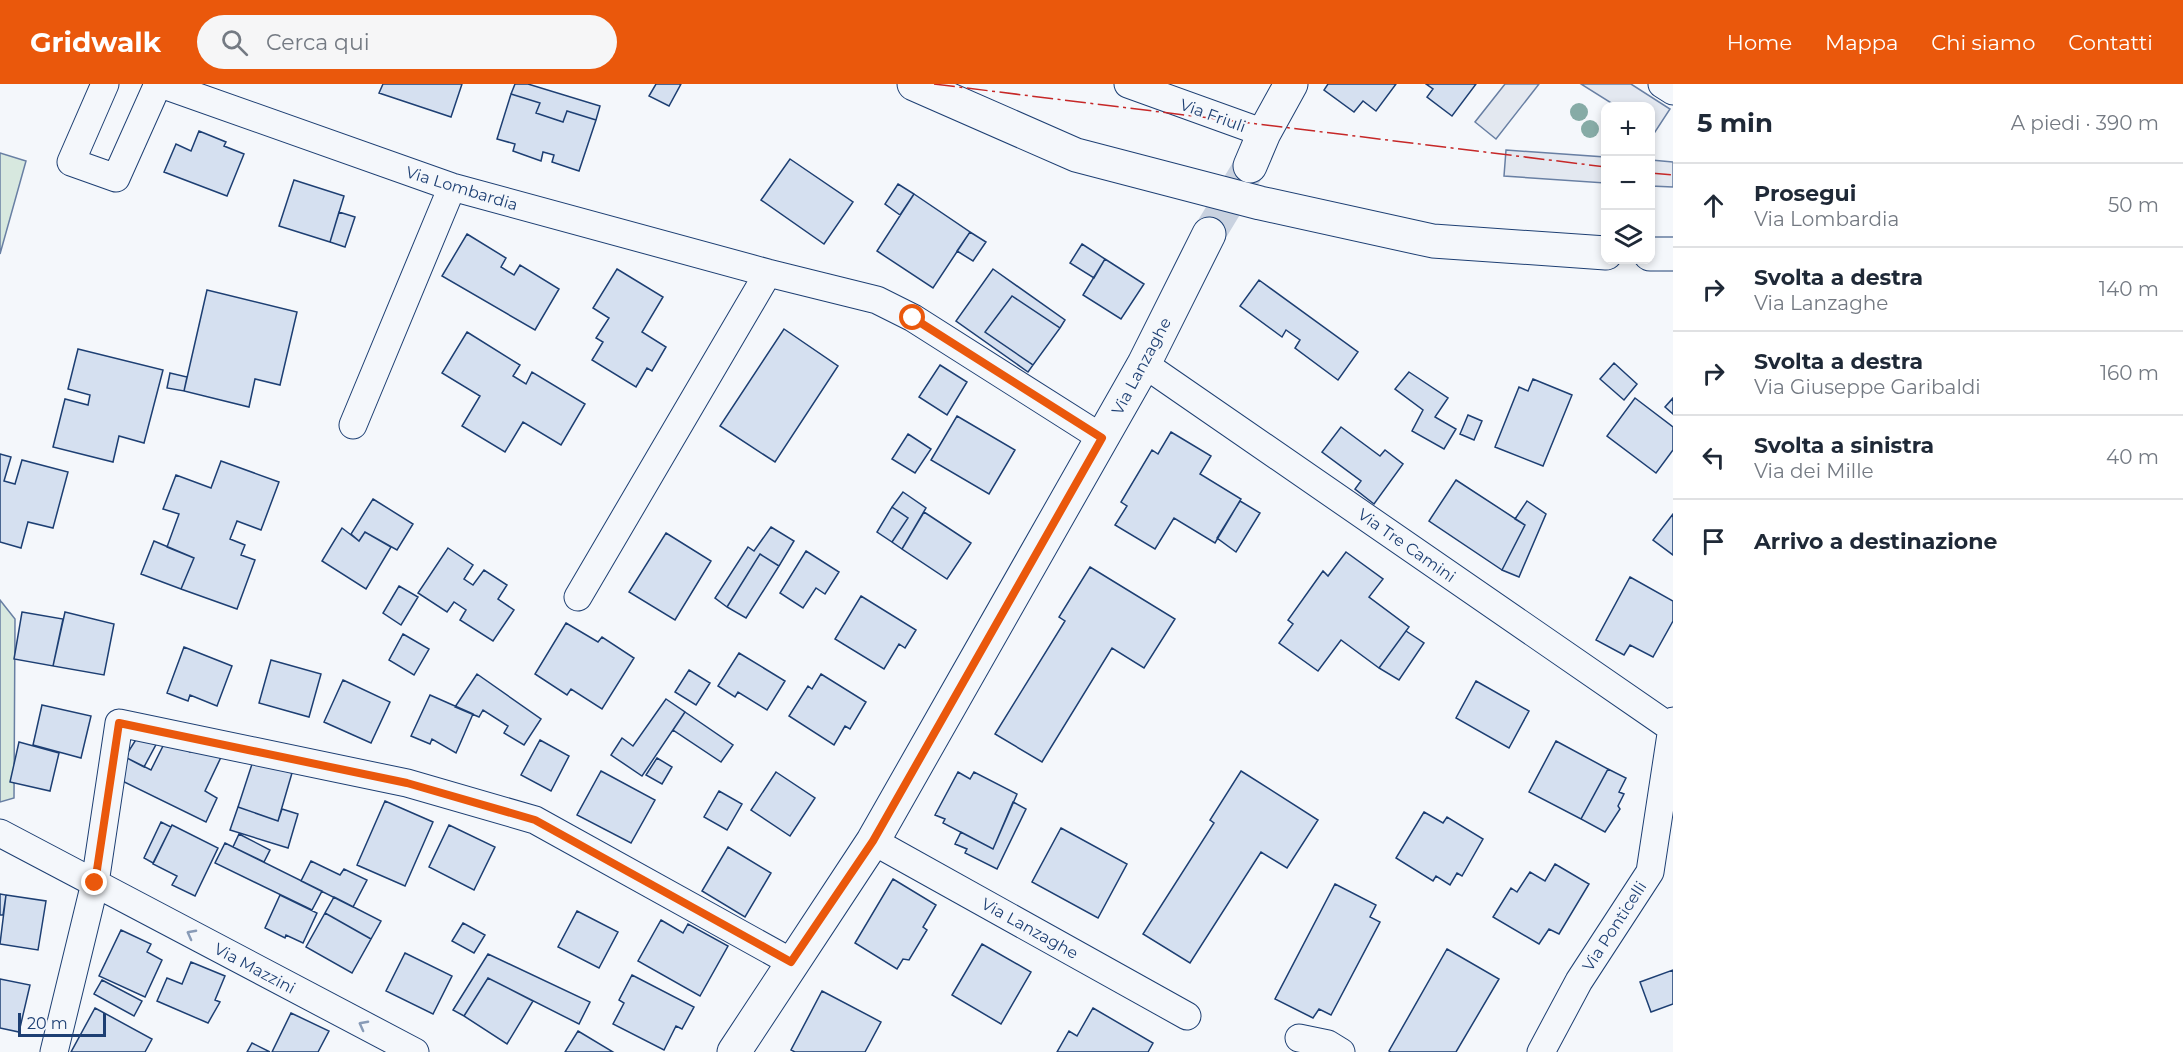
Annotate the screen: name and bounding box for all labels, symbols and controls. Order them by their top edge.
search box [197,15,617,69]
text: Gridwalk [30,25,161,59]
icon: search [218,26,251,59]
text: Cerca qui [266,29,370,56]
text: Home [1727,30,1792,55]
text: Mappa [1825,30,1898,55]
text: Chi siamo [1931,30,2035,55]
text: Contatti [2068,30,2153,55]
street label: Via Friuli [1177,95,1248,136]
map controls [1601,102,1655,264]
button: + [1601,102,1655,156]
text: 5 min [1697,107,1773,139]
text: A piedi · 390 m [2011,111,2159,135]
button: − [1601,156,1655,210]
street label: Via Lombardia [404,162,520,215]
text: Prosegui [1754,180,1856,207]
icon: ahead [1697,189,1730,222]
text: 50 m [2108,193,2159,217]
text: Via Lombardia [1754,207,1899,231]
button: layers [1601,210,1655,264]
text: Svolta a destra [1754,264,1923,291]
icon: right [1697,273,1730,306]
text: 140 m [2099,277,2159,301]
text: Via Lanzaghe [1754,291,1888,315]
route start [899,304,925,330]
street label: Via Lanzaghe [1108,314,1175,418]
text: Svolta a destra [1754,348,1923,375]
icon: right [1697,357,1730,390]
text: 160 m [2100,361,2159,385]
text: Via Giuseppe Garibaldi [1754,375,1981,399]
text: Svolta a sinistra [1754,432,1934,459]
icon: left [1697,441,1730,474]
text: 40 m [2106,445,2159,469]
text: Via dei Mille [1754,459,1874,483]
street label: Via Tre Camini [1354,505,1459,586]
icon: arrive [1697,525,1730,558]
text: Arrivo a destinazione [1754,528,1997,555]
route end [81,869,107,895]
street label: Via Ponticelli [1578,878,1650,975]
street label: Via Lanzaghe [978,894,1081,963]
one-way arrow [187,930,197,941]
street label: Via Mazzini [211,939,299,998]
scale bar [18,1010,106,1038]
text: 20 m [27,1014,68,1033]
one-way arrow [359,1021,370,1032]

